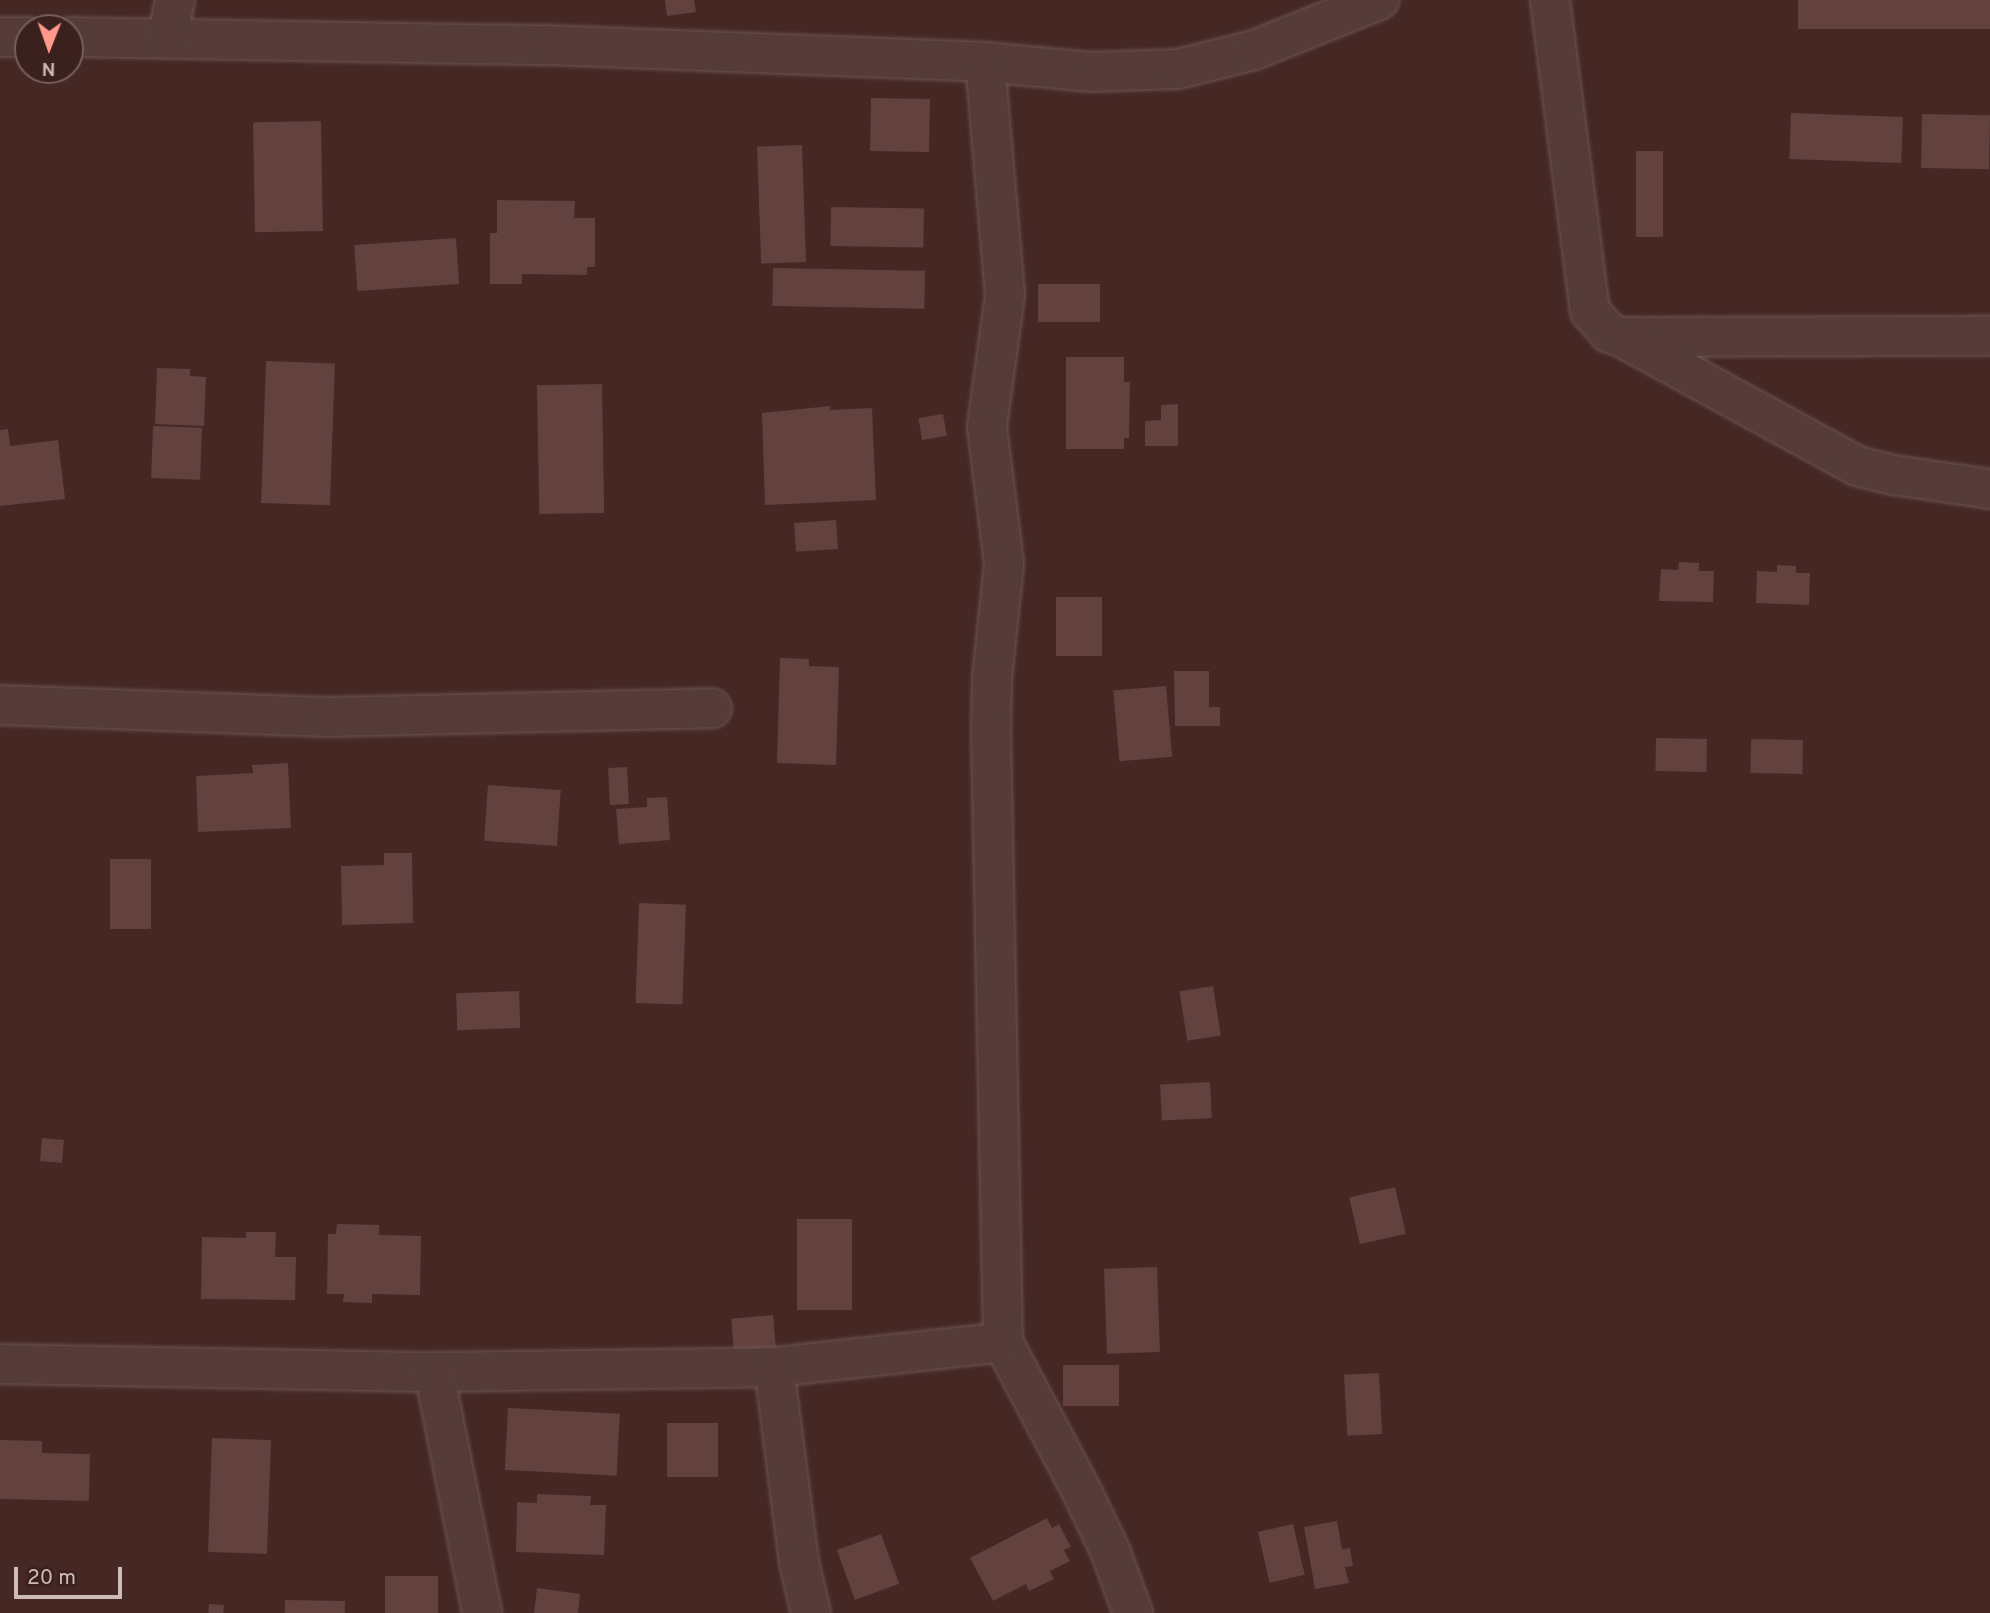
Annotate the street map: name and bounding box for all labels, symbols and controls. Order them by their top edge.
north arrow [14,14,84,84]
text: N [42,56,56,80]
scale bar [18,1554,126,1598]
text: 20 m [27,1565,76,1592]

